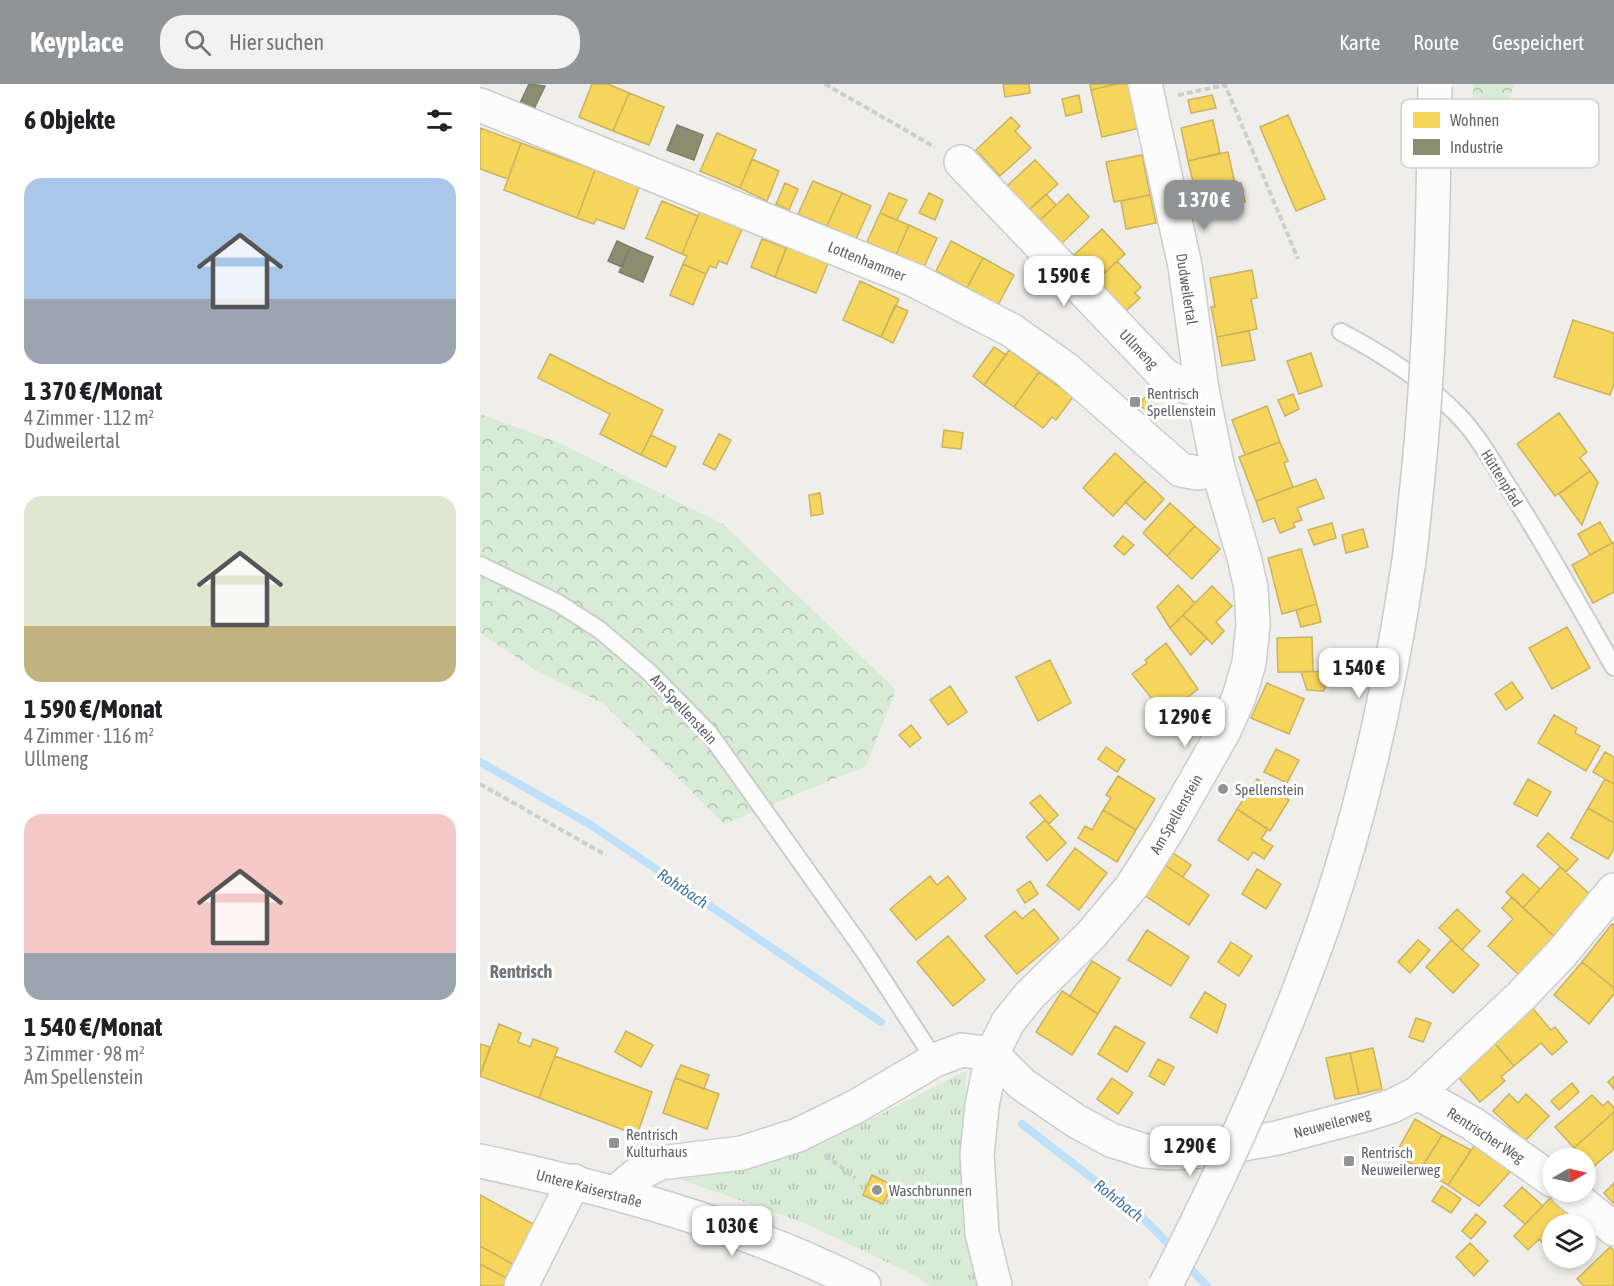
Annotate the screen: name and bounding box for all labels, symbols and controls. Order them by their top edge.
search box [160,15,580,69]
text: Keyplace [30,26,124,58]
icon: search [181,26,214,59]
text: Hier suchen [229,29,324,55]
text: Karte [1339,30,1380,54]
text: Route [1413,30,1459,54]
text: Gespeichert [1492,30,1584,54]
legend [1401,99,1599,168]
icon: filters [423,104,456,137]
text: 6 Objekte [24,105,116,135]
text: Wohnen [1450,111,1499,129]
text: Industrie [1450,138,1503,156]
pin: 1 370 € [1149,180,1259,231]
text: 1 370 € [1178,188,1230,211]
icon: home [186,217,294,325]
street label: Lottenhammer [826,238,909,285]
street label: Dudweilertal [1173,252,1201,326]
pin: 1 590 € [1009,256,1119,307]
text: 1 590 € [1038,264,1090,287]
street label: Ullmeng [1116,326,1162,373]
text: 1 370 €/Monat [24,376,162,406]
place label: Rentrisch Spellenstein [1147,385,1216,419]
marker: Rentrisch Spellenstein [1128,395,1142,409]
text: 4 Zimmer · 112 m² [24,406,154,429]
text: Dudweilertal [24,429,120,452]
street label: Hüttenpfad [1478,446,1526,510]
icon: home [186,535,294,643]
pin: 1 540 € [1304,648,1414,699]
text: 1 540 € [1333,656,1385,679]
street label: Am Spellenstein [647,671,721,747]
text: 1 590 €/Monat [24,694,162,724]
pin: 1 290 € [1130,697,1240,748]
text: 1 290 € [1159,705,1211,728]
text: 4 Zimmer · 116 m² [24,724,154,747]
text: Ullmeng [24,747,88,770]
street label: Am Spellenstein [1146,771,1206,857]
place label: Spellenstein [1235,781,1304,798]
marker: Spellenstein [1216,782,1230,796]
icon: home [186,853,294,961]
water label: Rohrbach [654,865,712,911]
district label: Rentrisch [490,961,552,982]
text: 1 540 €/Monat [24,1012,162,1042]
text: 3 Zimmer · 98 m² [24,1042,145,1065]
text: Am Spellenstein [24,1065,143,1088]
street label: Neuweilerweg [1292,1104,1373,1141]
street label: Rentrischer Weg [1444,1104,1528,1167]
place label: Rentrisch Kulturhaus [626,1126,687,1160]
pin: 1 290 € [1135,1126,1245,1177]
text: 1 290 € [1164,1134,1216,1157]
marker: Rentrisch Kulturhaus [607,1136,621,1150]
place label: Rentrisch Neuweilerweg [1361,1144,1441,1178]
north arrow [1542,1148,1596,1202]
map controls [1542,1148,1596,1268]
marker: Rentrisch Neuweilerweg [1342,1154,1356,1168]
street label: Untere Kaiserstraße [534,1166,644,1210]
water label: Rohrbach [1091,1175,1147,1225]
place label: Waschbrunnen [889,1182,972,1199]
marker: Waschbrunnen [870,1183,884,1197]
pin: 1 030 € [677,1206,787,1257]
text: 1 030 € [706,1214,758,1237]
button: layers [1542,1214,1596,1268]

